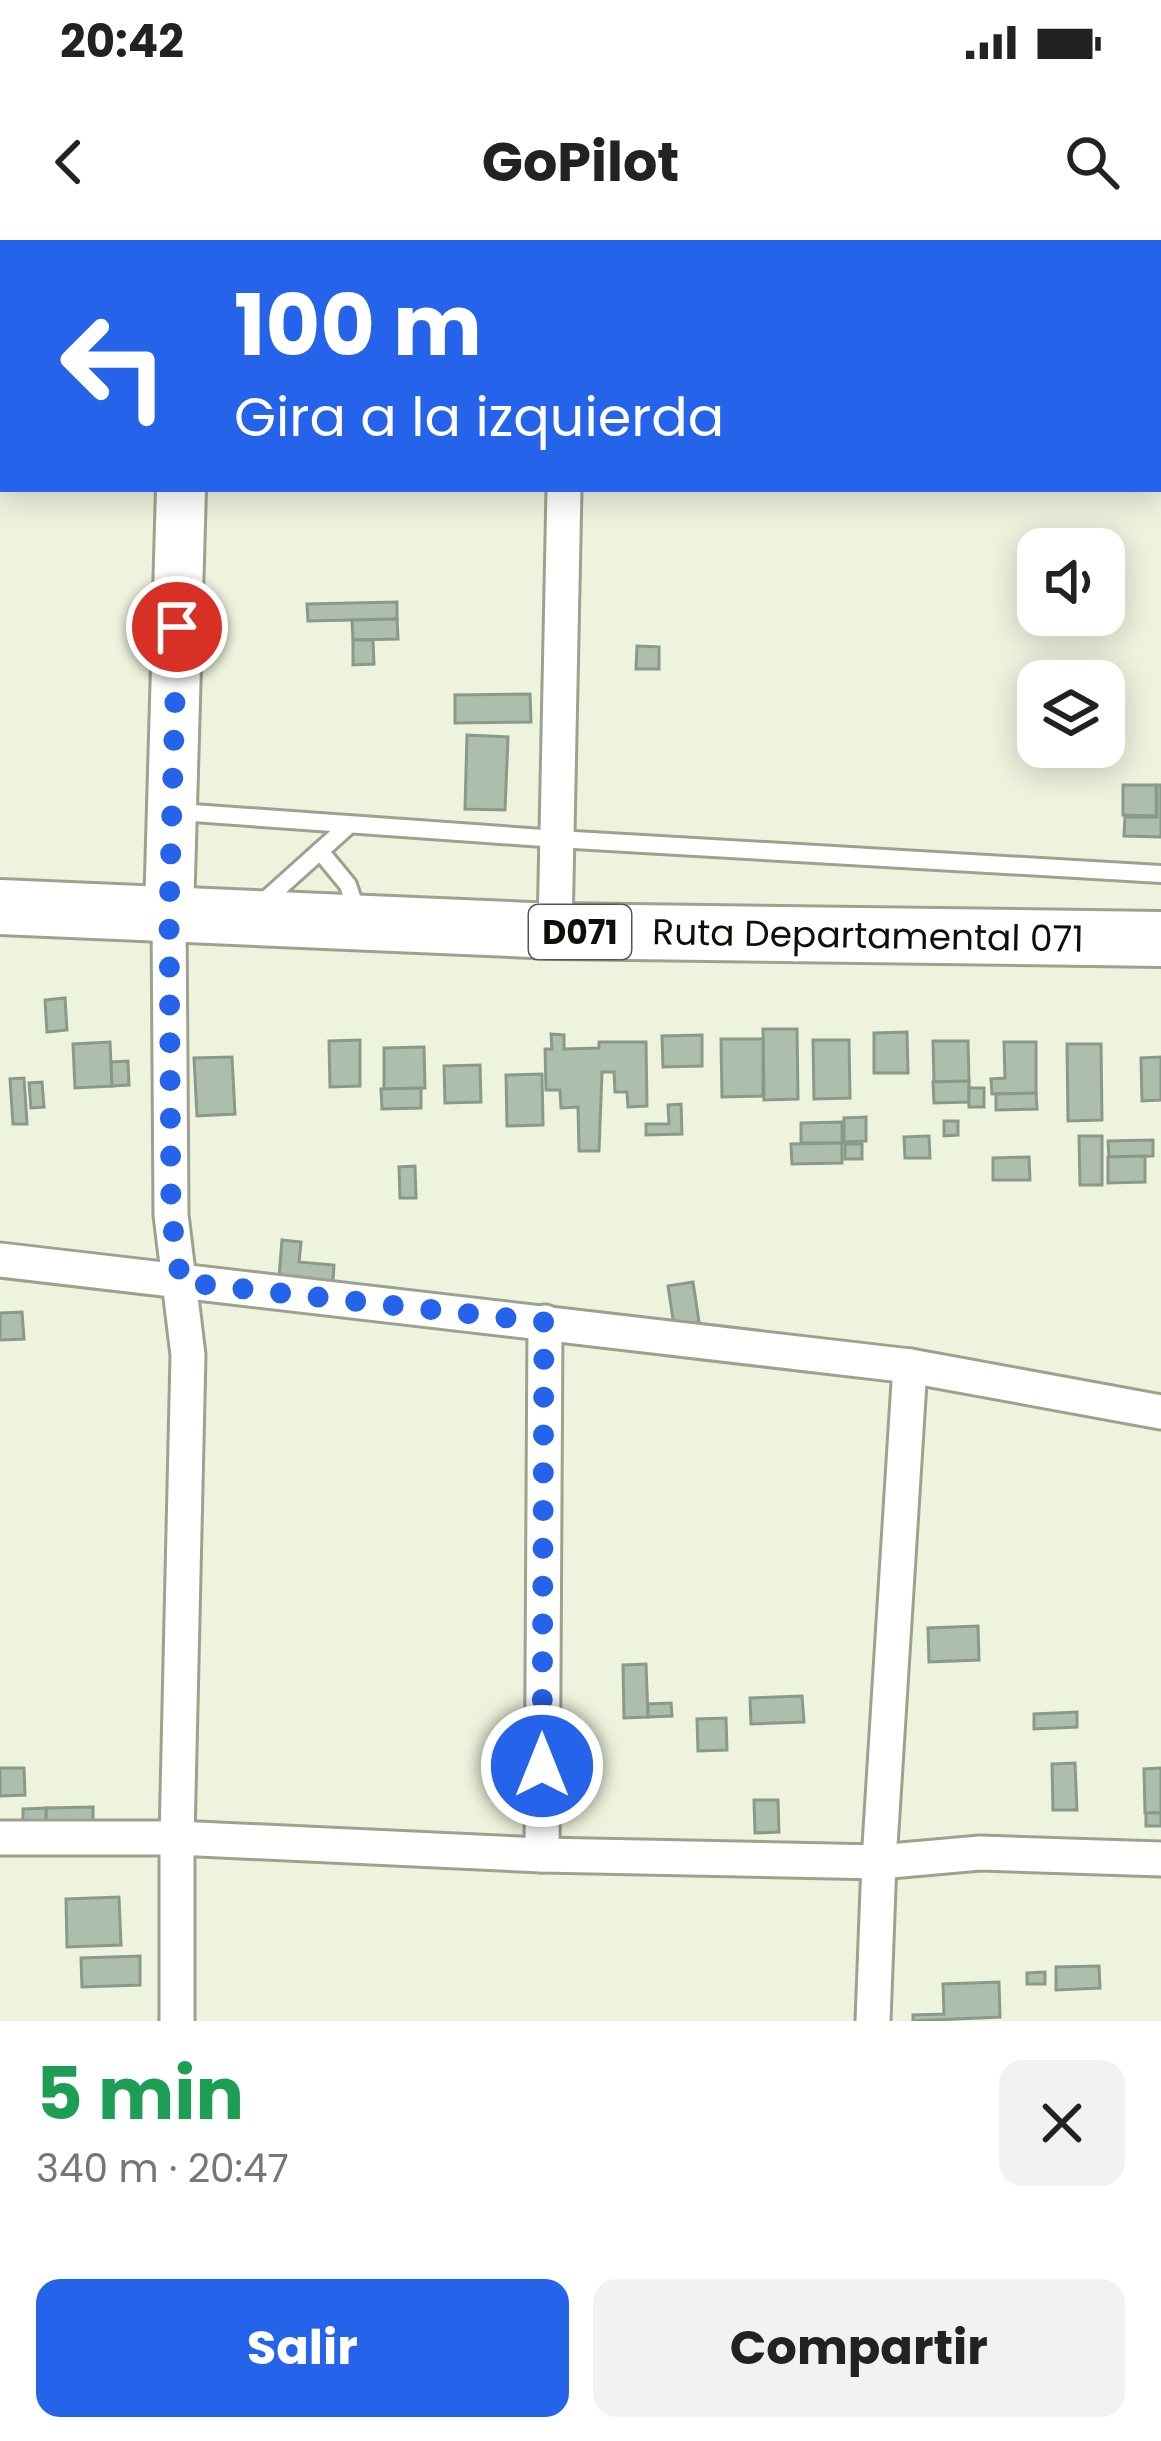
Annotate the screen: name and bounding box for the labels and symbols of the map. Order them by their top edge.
pin [126,576,228,678]
road number: D071 [529,905,631,959]
street label: Ruta Departamental 071 [652,906,1084,965]
position arrow [479,1703,605,1829]

